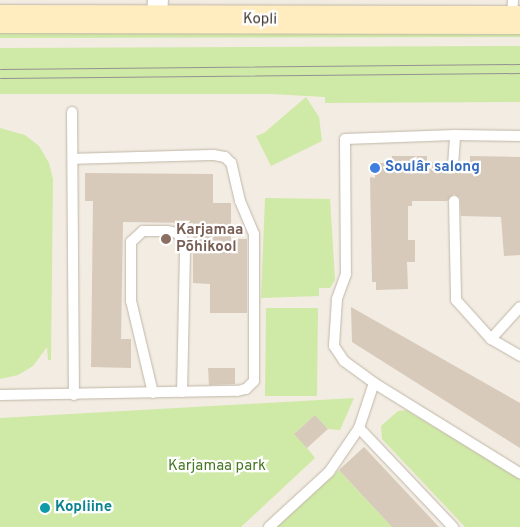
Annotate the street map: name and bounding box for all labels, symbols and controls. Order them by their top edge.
street label: Kopli [243,11,277,29]
place label: Soulâr salong [385,159,480,177]
marker: Soulâr salong [369,162,381,174]
place label: Karjamaa Põhikool [176,221,243,256]
marker: Karjamaa Põhikool [160,233,172,245]
park label: Karjamaa park [168,458,266,476]
place label: Kopliine [55,499,112,517]
marker: Kopliine [39,502,51,514]

